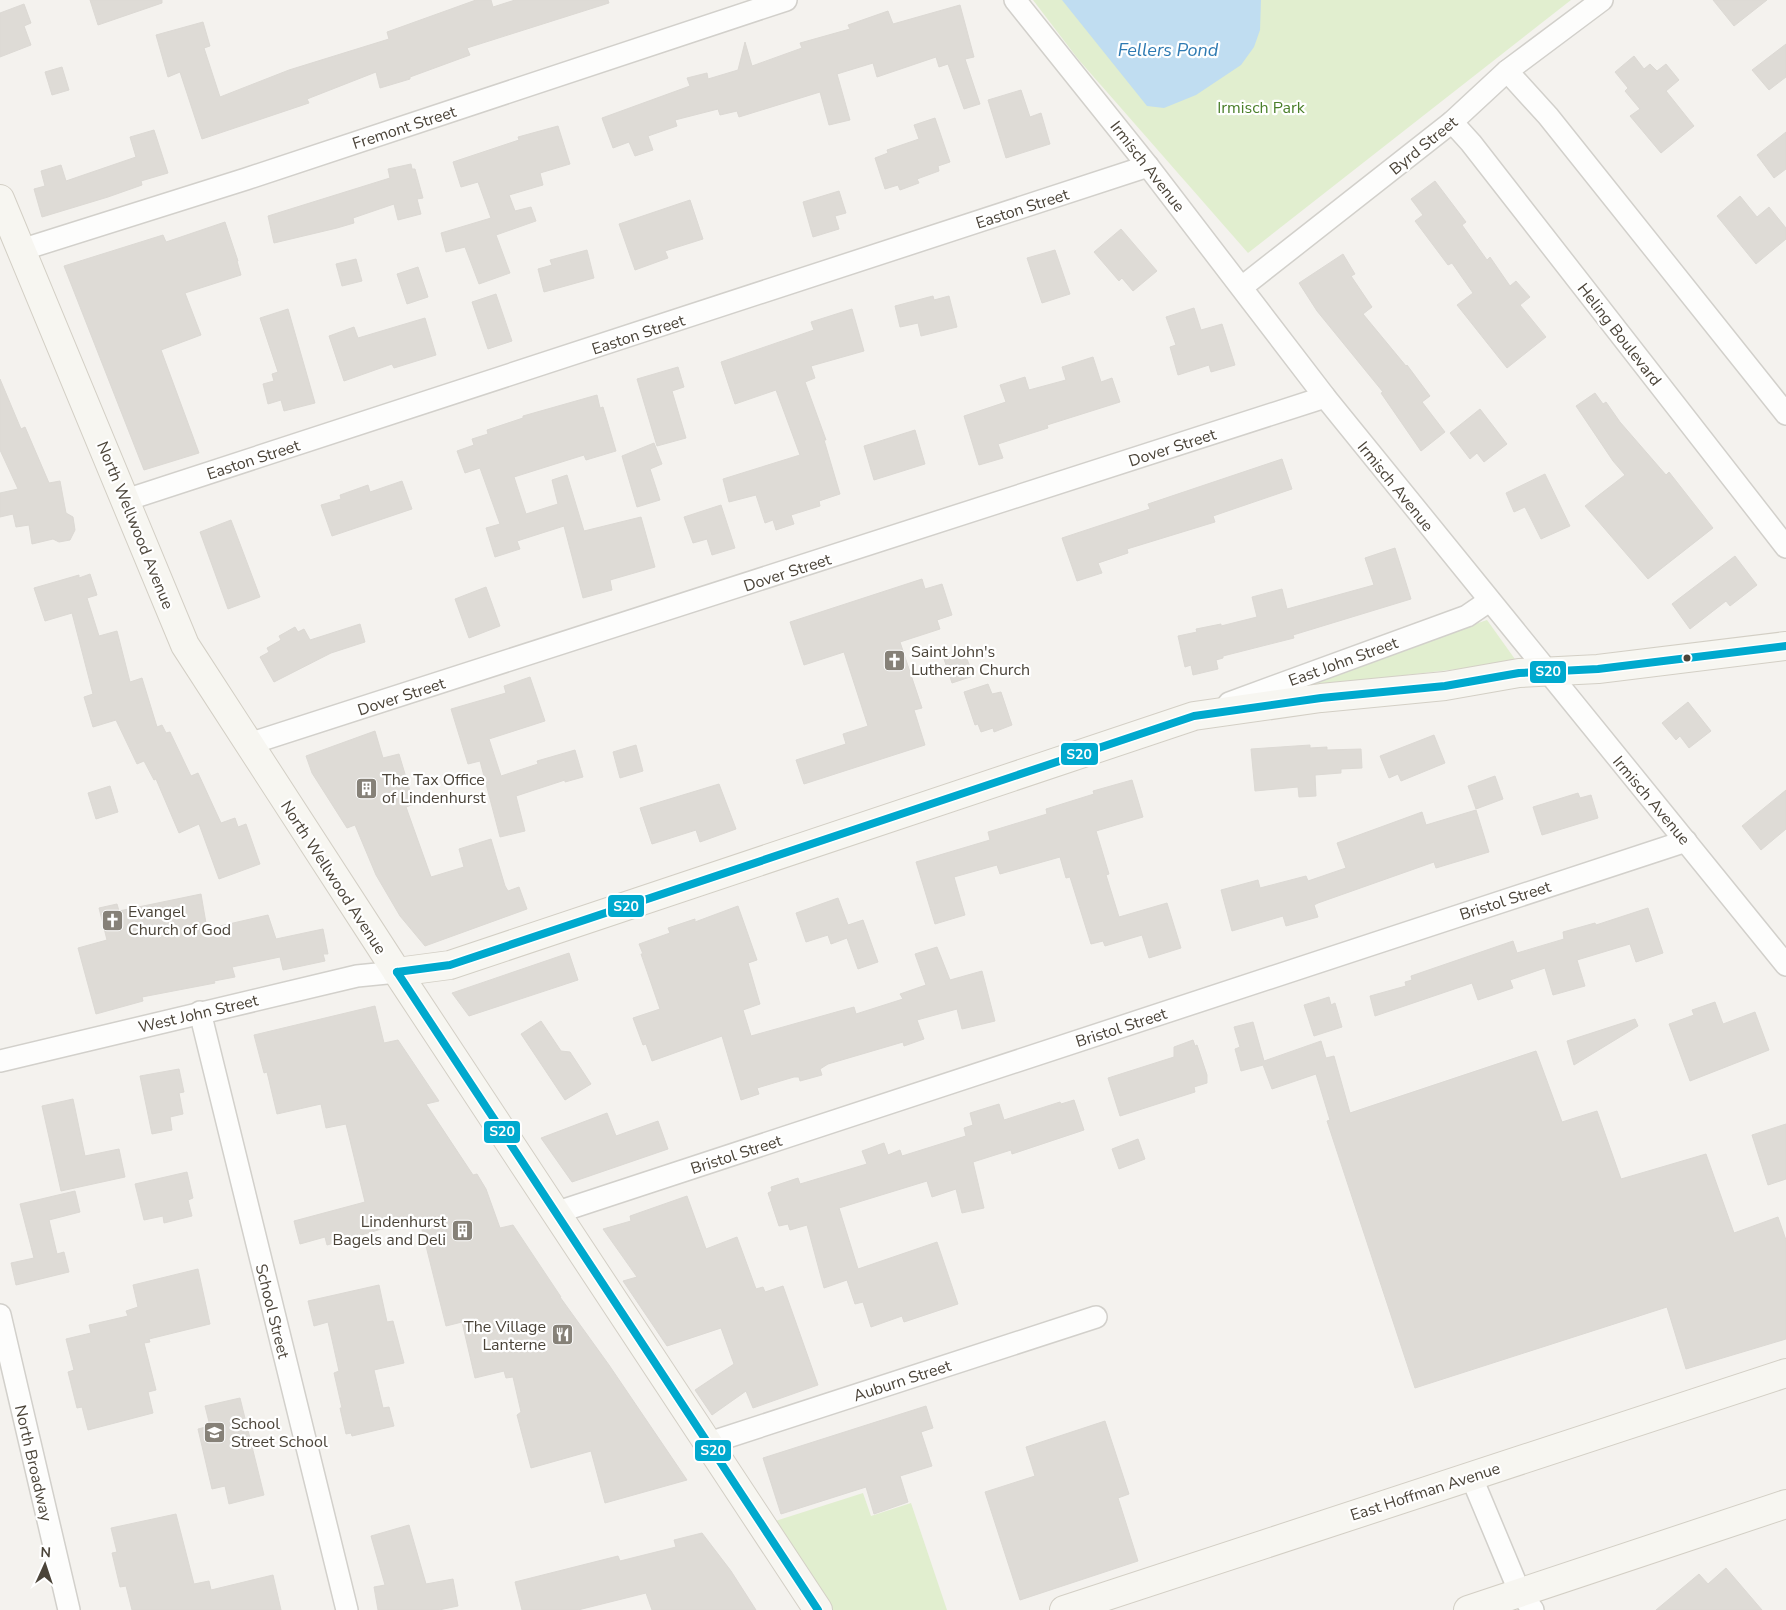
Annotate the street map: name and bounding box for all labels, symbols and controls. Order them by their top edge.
water label: Fellers Pond [1118,38,1219,62]
park label: Irmisch Park [1217,97,1306,119]
street label: Fremont Street [350,101,459,155]
street label: Byrd Street [1385,111,1463,180]
street label: Irmisch Avenue [1105,117,1190,217]
street label: Easton Street [973,183,1072,234]
street label: Heling Boulevard [1572,279,1666,391]
street label: Easton Street [589,309,688,360]
street label: Dover Street [1126,423,1219,472]
street label: Easton Street [204,434,303,485]
street label: Irmisch Avenue [1352,437,1438,536]
street label: North Wellwood Avenue [91,438,179,613]
street label: Dover Street [741,548,834,597]
street label: East John Street [1286,632,1402,692]
place label: Saint John's Lutheran Church [911,641,1030,681]
church icon: Saint John's Lutheran Church [883,648,907,672]
unlabelled marker [1682,653,1692,663]
line badge: S20 [1529,660,1567,684]
text: S20 [1535,662,1561,681]
street label: Dover Street [355,672,448,721]
line badge: S20 [1060,742,1099,766]
text: S20 [1066,745,1092,764]
street label: Irmisch Avenue [1607,751,1695,850]
place label: The Tax Office of Lindenhurst [382,769,486,809]
building icon: The Tax Office of Lindenhurst [354,776,378,800]
street label: North Wellwood Avenue [275,796,391,959]
street label: Bristol Street [1457,876,1554,926]
line badge: S20 [607,894,645,918]
text: S20 [613,897,639,916]
place label: Evangel Church of God [128,901,231,941]
church icon: Evangel Church of God [100,908,124,932]
street label: West John Street [136,989,261,1038]
street label: Bristol Street [1073,1003,1170,1053]
line badge: S20 [483,1120,521,1144]
text: S20 [489,1122,515,1141]
street label: Bristol Street [688,1130,785,1180]
place label: Lindenhurst Bagels and Deli [333,1211,446,1251]
building icon: Lindenhurst Bagels and Deli [450,1218,474,1242]
street label: School Street [250,1262,294,1361]
place label: The Village Lanterne [464,1316,546,1356]
restaurant icon: The Village Lanterne [550,1323,574,1347]
street label: Auburn Street [851,1355,954,1407]
street label: North Broadway [9,1403,57,1524]
place label: School Street School [231,1413,328,1453]
school or university icon: School Street School [203,1420,227,1444]
line badge: S20 [694,1439,732,1462]
text: S20 [700,1441,726,1460]
street label: East Hoffman Avenue [1348,1457,1503,1527]
north arrow [20,1540,70,1590]
text: N [40,1543,51,1562]

